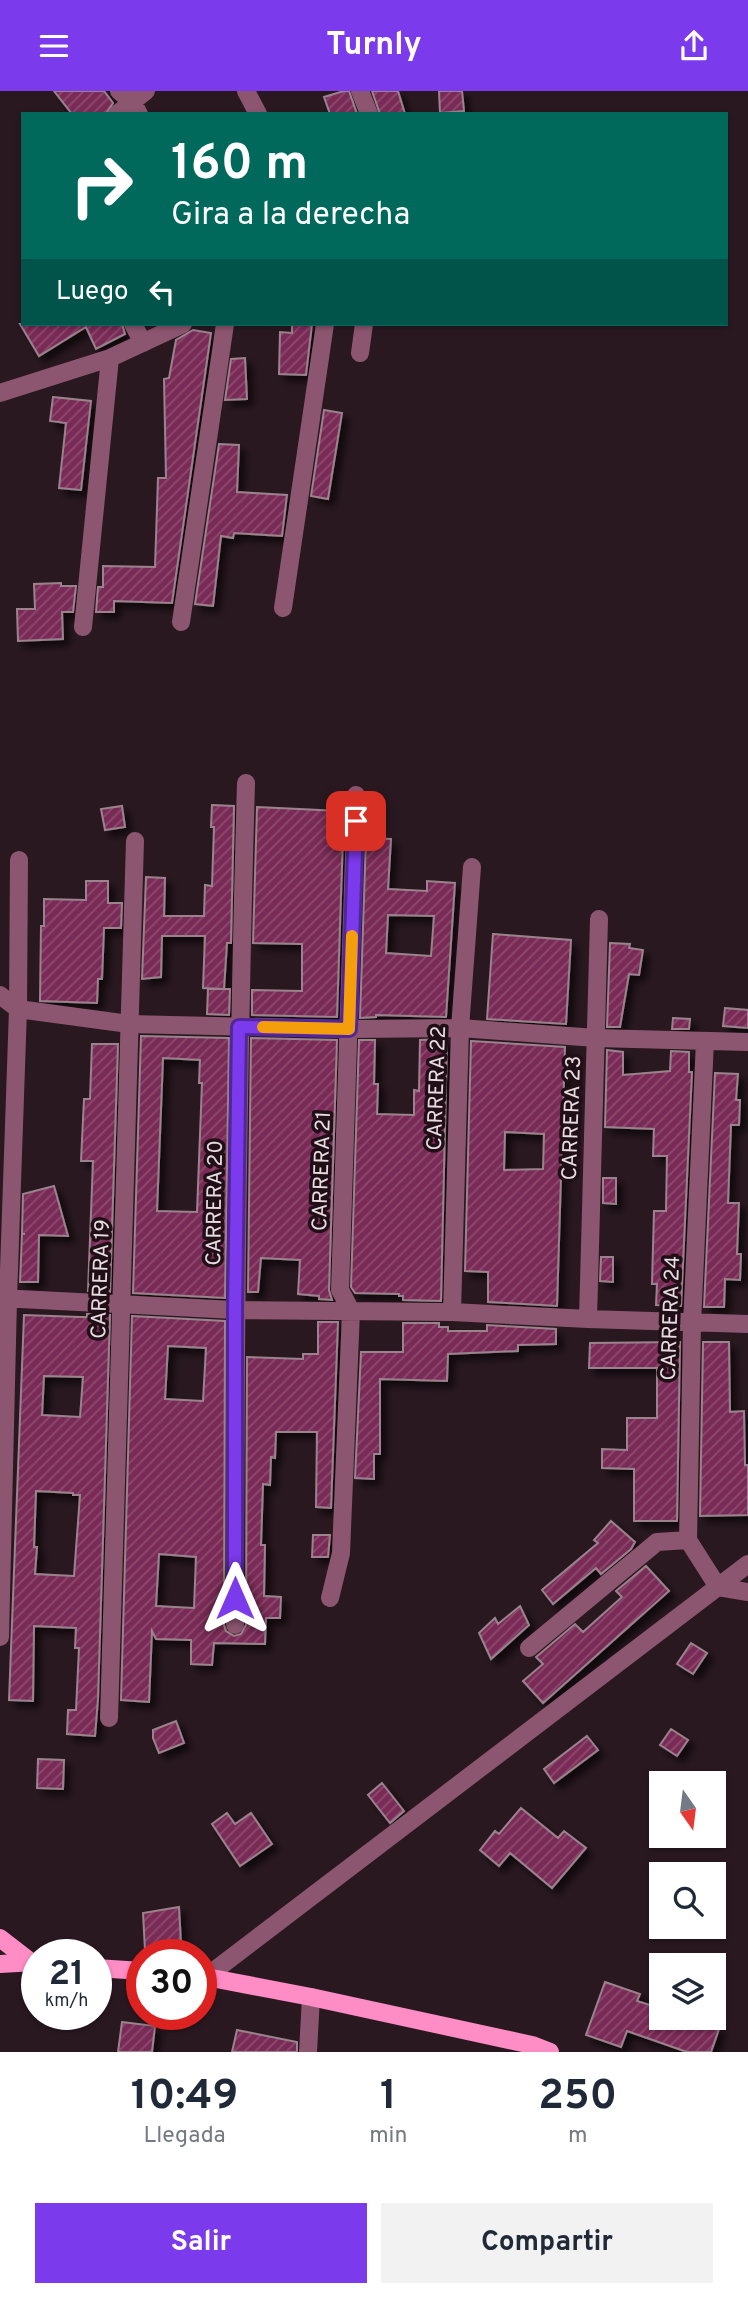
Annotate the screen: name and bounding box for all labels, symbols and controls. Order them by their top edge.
text: Turnly [326,26,422,66]
icon: menu [35,27,73,65]
icon: share [675,27,713,65]
text: 160 m [171,135,308,197]
icon: right [56,140,147,231]
text: Gira a la derecha [171,196,410,236]
icon: left [143,273,181,311]
text: Luego [56,276,129,309]
pin [326,791,386,851]
icon: arrive [337,802,375,840]
street label: CARRERA 22 [422,1025,453,1151]
street label: CARRERA 23 [557,1055,588,1181]
street label: CARRERA 21 [307,1111,338,1231]
street label: CARRERA 20 [201,1140,230,1266]
street label: CARRERA 19 [86,1219,117,1339]
street label: CARRERA 24 [656,1255,687,1381]
position arrow [198,1561,272,1635]
north arrow [649,1771,726,1848]
map controls [649,1771,726,2030]
button: search [649,1862,726,1939]
speed limit sign: 30 [126,1939,217,2030]
text: 21 [49,1953,84,1997]
button: layers [649,1953,726,2030]
text: km/h [45,1990,88,2013]
text: 10:49 [131,2071,238,2124]
text: 1 [380,2071,397,2124]
text: 250 [538,2071,617,2124]
text: Llegada [143,2122,226,2151]
text: min [369,2122,407,2151]
text: m [568,2122,587,2151]
button: Salir [35,2203,367,2283]
button: Compartir [381,2203,713,2283]

